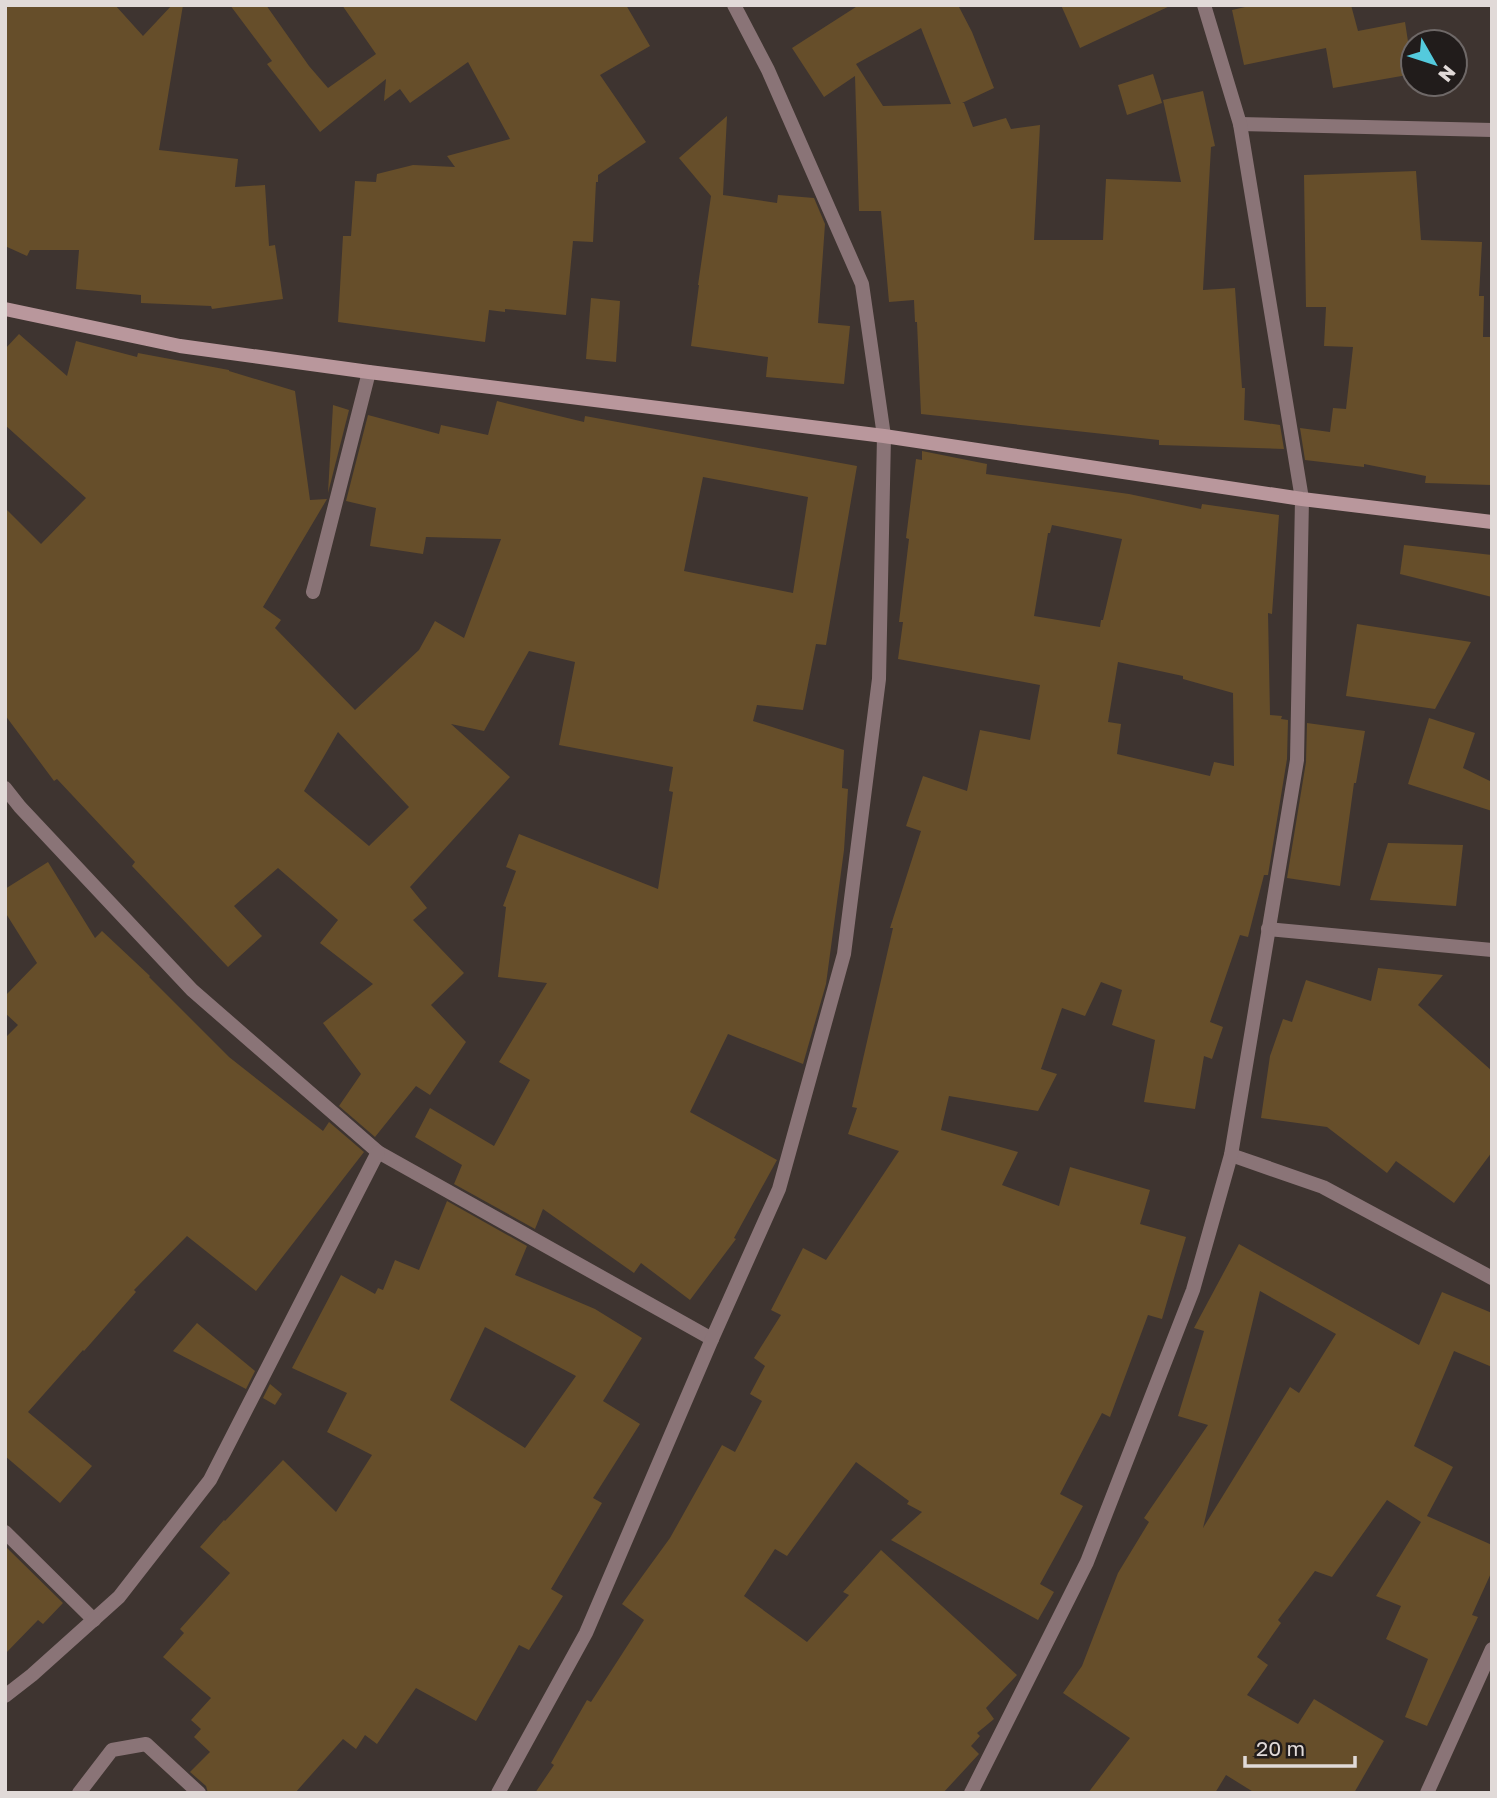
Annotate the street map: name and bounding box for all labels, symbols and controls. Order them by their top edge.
north arrow [1399,28,1469,98]
text: N [1434,61,1461,87]
scale bar [1245,1724,1355,1768]
text: 20 m [1256,1735,1305,1761]

